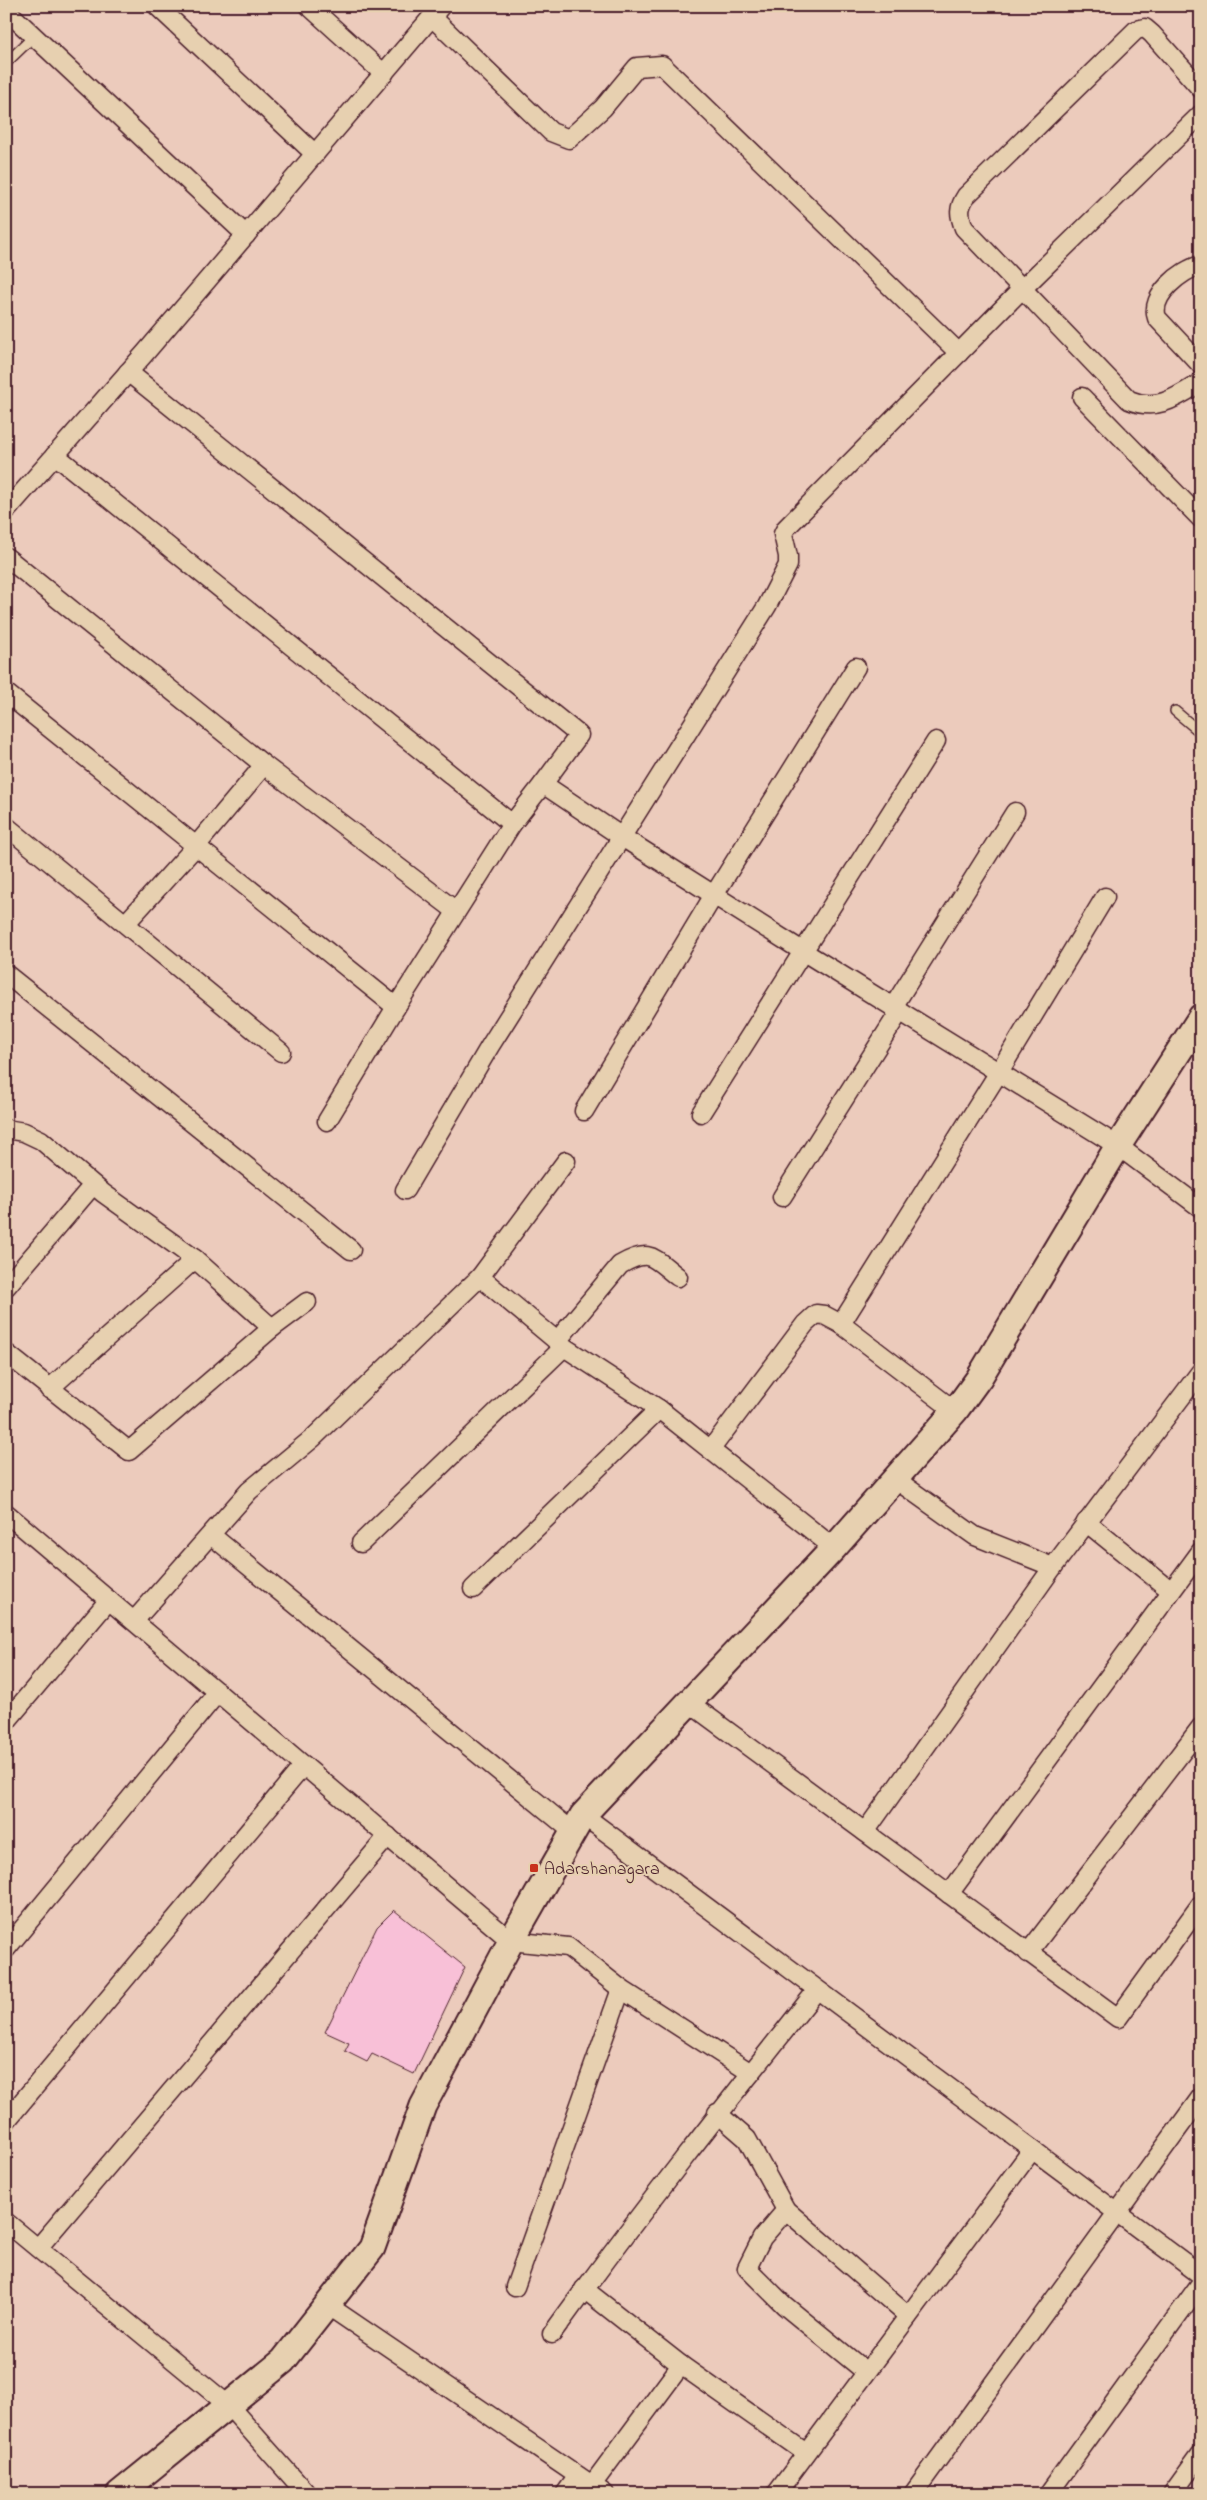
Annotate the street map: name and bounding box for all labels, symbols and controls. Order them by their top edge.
place label: Adarshanagara [544,1857,660,1884]
marker: Adarshanagara [528,1862,540,1874]

